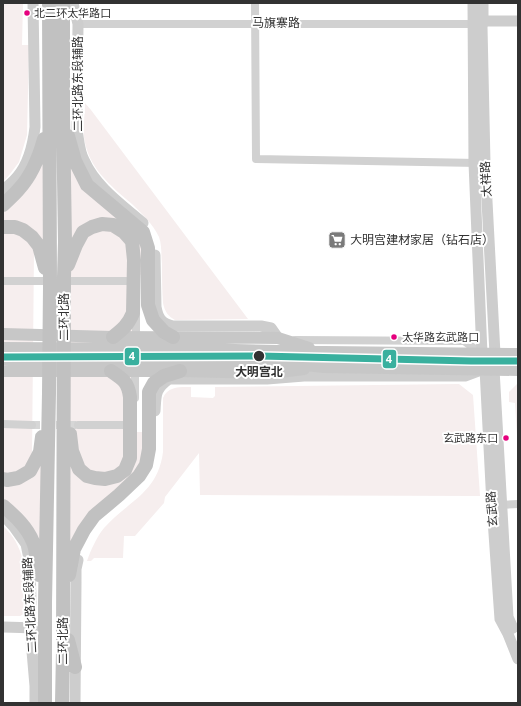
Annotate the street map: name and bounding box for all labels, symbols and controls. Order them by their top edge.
place label: 北二环太华路口 [34,5,111,20]
marker: 北二环太华路口 [22,8,32,18]
street label: 马旗寨路 [252,14,300,31]
street label: 二环北路东段辅路 [69,36,86,132]
street label: 太祥路 [476,161,495,197]
supermarket icon: 大明宫建材家居（钻石店） [327,230,347,250]
place label: 大明宫建材家居（钻石店） [350,231,494,248]
street label: 二环北路 [55,293,72,341]
place label: 太华路玄武路口 [402,329,479,344]
marker: 太华路玄武路口 [389,332,399,342]
line badge: 4 [124,347,140,366]
text: 4 [129,348,136,363]
marker: 大明宫北 [252,349,266,363]
line badge: 4 [382,349,397,369]
text: 4 [386,351,393,366]
place label: 大明宫北 [235,363,283,380]
place label: 玄武路东口 [443,430,498,445]
marker: 玄武路东口 [501,433,511,443]
street label: 玄武路 [482,490,501,528]
street label: 二环北路东段辅路 [18,557,41,653]
street label: 二环北路 [54,617,71,665]

